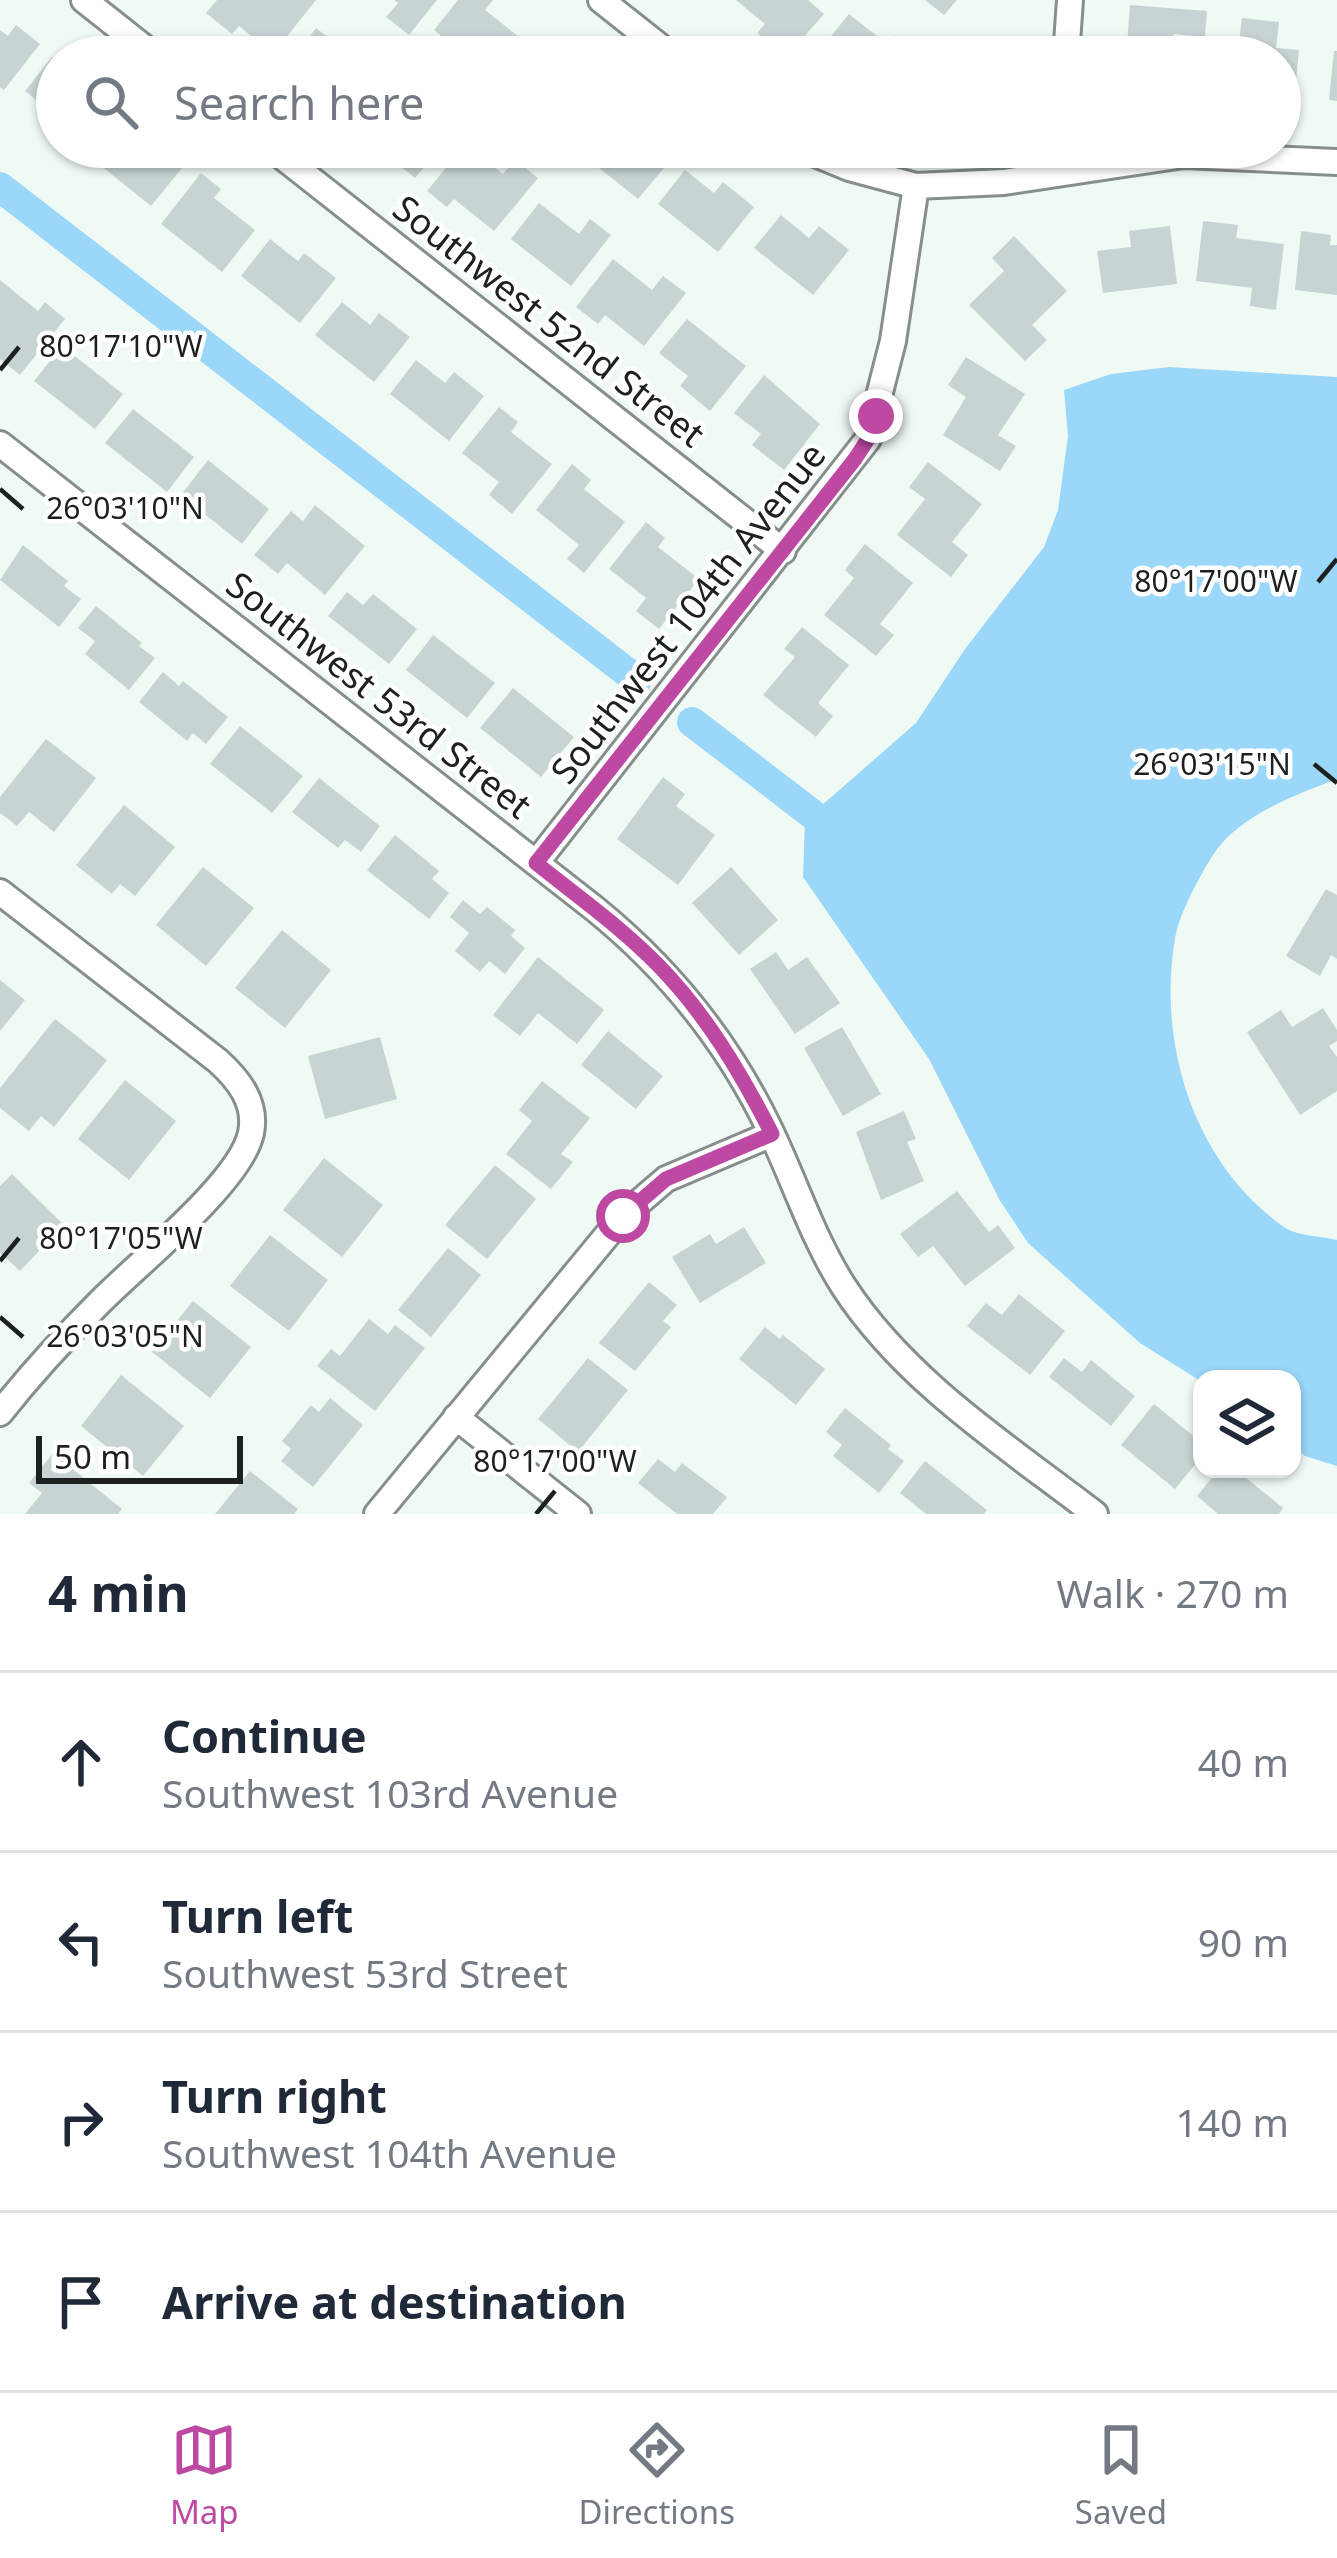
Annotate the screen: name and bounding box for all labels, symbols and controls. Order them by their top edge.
search box [36,36,1301,168]
icon: search [78,69,144,135]
text: Search here [174,72,424,133]
street label: Southwest 52nd Street [383,183,715,458]
text: 80°17'10"W [39,325,203,366]
route end [849,389,903,443]
street label: Southwest 104th Avenue [539,432,836,793]
text: 26°03'10"N [46,487,204,528]
street label: Southwest 53rd Street [217,560,542,829]
text: 80°17'00"W [1134,560,1298,601]
text: 26°03'15"N [1133,743,1291,784]
route start [596,1189,650,1243]
text: 80°17'05"W [39,1217,203,1258]
text: 26°03'05"N [46,1315,204,1356]
map controls [1193,1370,1301,1478]
button: layers [1193,1370,1301,1478]
scale bar [36,1430,243,1483]
text: 50 m [54,1434,131,1479]
text: 80°17'00"W [473,1440,637,1481]
text: 4 min [48,1557,189,1627]
text: Walk · 270 m [1056,1566,1289,1619]
text: Continue [162,1705,367,1766]
icon: ahead [48,1729,114,1795]
text: 40 m [1198,1735,1289,1788]
text: Southwest 103rd Avenue [162,1766,618,1819]
text: Turn left [162,1885,353,1946]
icon: left [48,1909,114,1975]
text: 90 m [1198,1915,1289,1968]
text: Southwest 53rd Street [162,1946,568,1999]
text: Turn right [162,2065,387,2126]
icon: right [48,2089,114,2155]
text: 140 m [1175,2095,1289,2148]
text: Southwest 104th Avenue [162,2126,617,2179]
icon: arrive [48,2269,114,2335]
text: Arrive at destination [162,2271,627,2332]
tab: Map [170,2417,239,2534]
tab: Directions [578,2417,735,2534]
tab: Saved [1075,2417,1167,2534]

